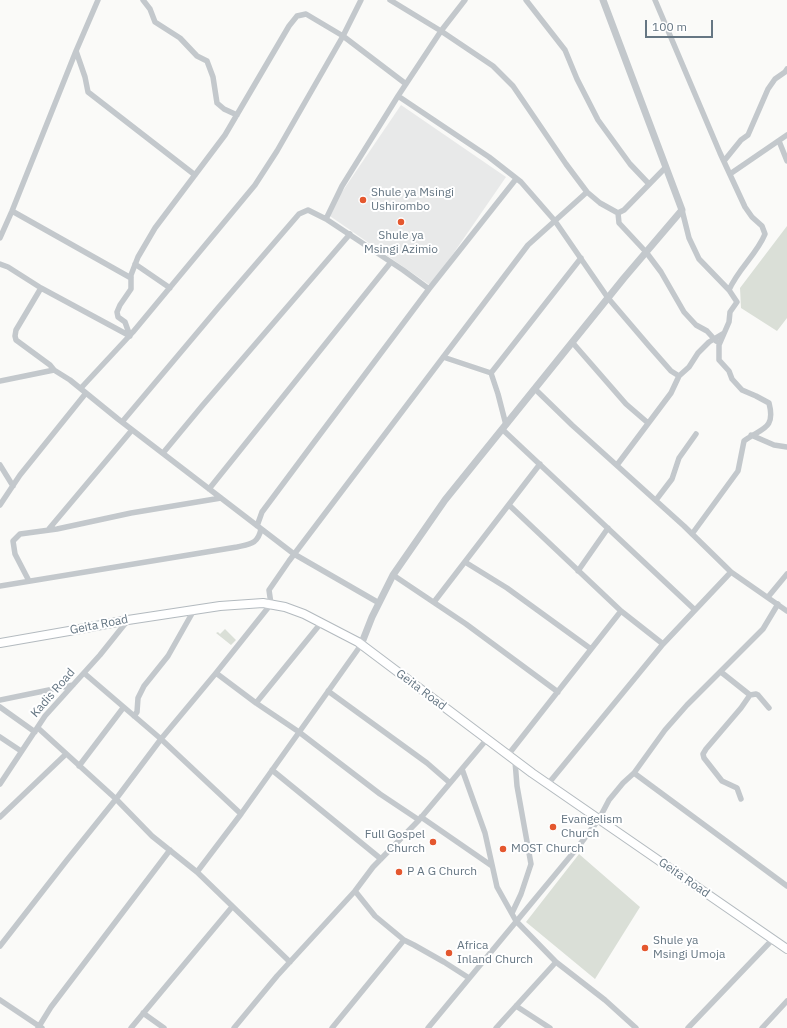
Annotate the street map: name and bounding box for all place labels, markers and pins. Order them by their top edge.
place label: Shule ya Msingi Ushirombo [371,186,454,214]
marker: Shule ya Msingi Ushirombo [358,195,368,205]
marker: Shule ya Msingi Azimio [396,217,406,227]
place label: Shule ya Msingi Azimio [364,229,438,257]
place label: Evangelism Church [561,813,622,841]
marker: Evangelism Church [548,822,558,832]
place label: Full Gospel Church [365,828,425,856]
marker: Full Gospel Church [428,837,438,847]
place label: MOST Church [511,842,584,856]
marker: MOST Church [498,844,508,854]
place label: P A G Church [407,865,477,879]
marker: P A G Church [394,867,404,877]
place label: Shule ya Msingi Umoja [653,934,725,962]
place label: Africa Inland Church [457,939,533,967]
marker: Shule ya Msingi Umoja [640,943,650,953]
marker: Africa Inland Church [444,948,454,958]

